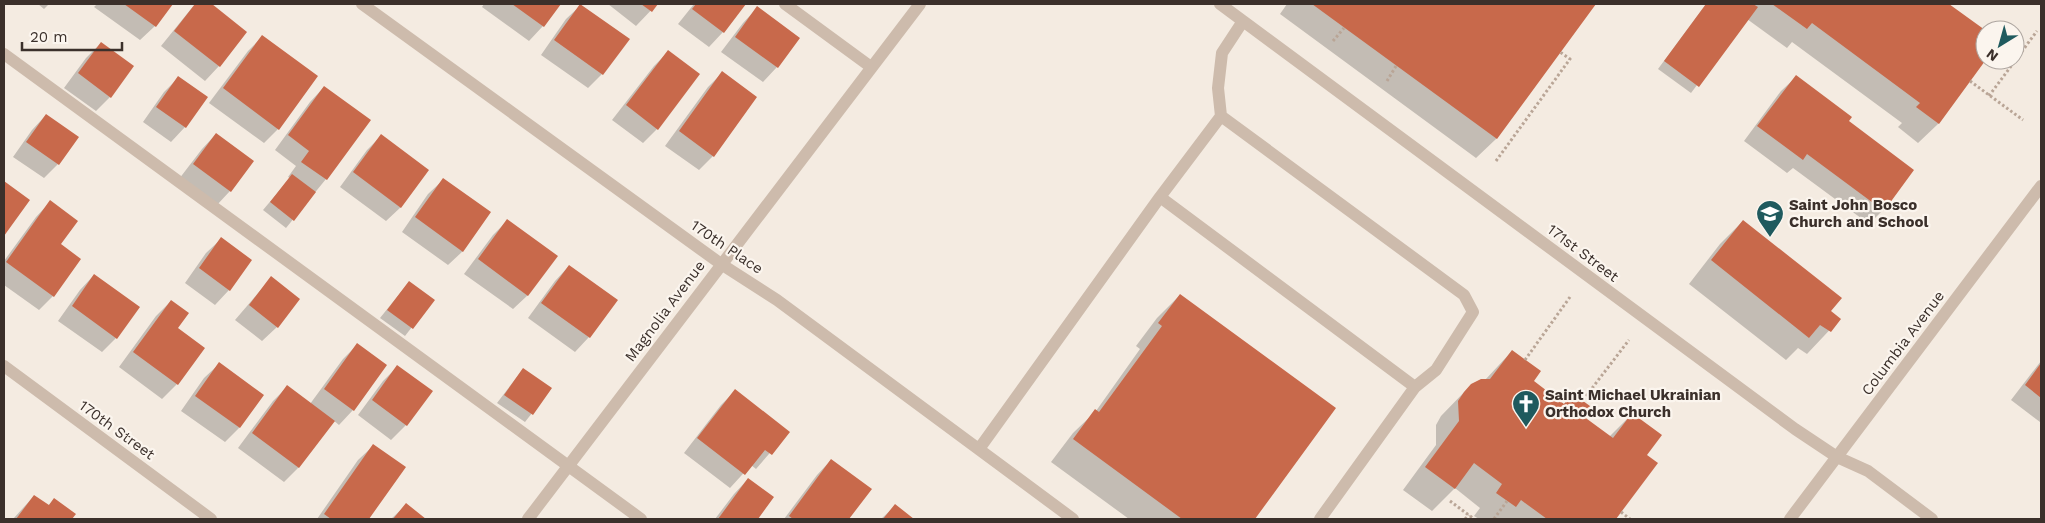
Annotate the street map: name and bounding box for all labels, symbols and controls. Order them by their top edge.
scale bar [22,20,122,52]
north arrow [1975,20,2025,70]
text: 20 m [30,28,68,46]
text: N [1983,46,2001,65]
place label: Saint John Bosco Church and School [1789,196,1928,231]
school or university icon: Saint John Bosco Church and School [1755,199,1785,238]
street label: 170th Place [687,216,767,278]
street label: 171st Street [1544,220,1623,286]
street label: Magnolia Avenue [621,257,709,365]
street label: Columbia Avenue [1858,287,1948,399]
place label: Saint Michael Ukrainian Orthodox Church [1545,386,1721,421]
church icon: Saint Michael Ukrainian Orthodox Church [1511,389,1541,428]
street label: 170th Street [76,397,159,464]

